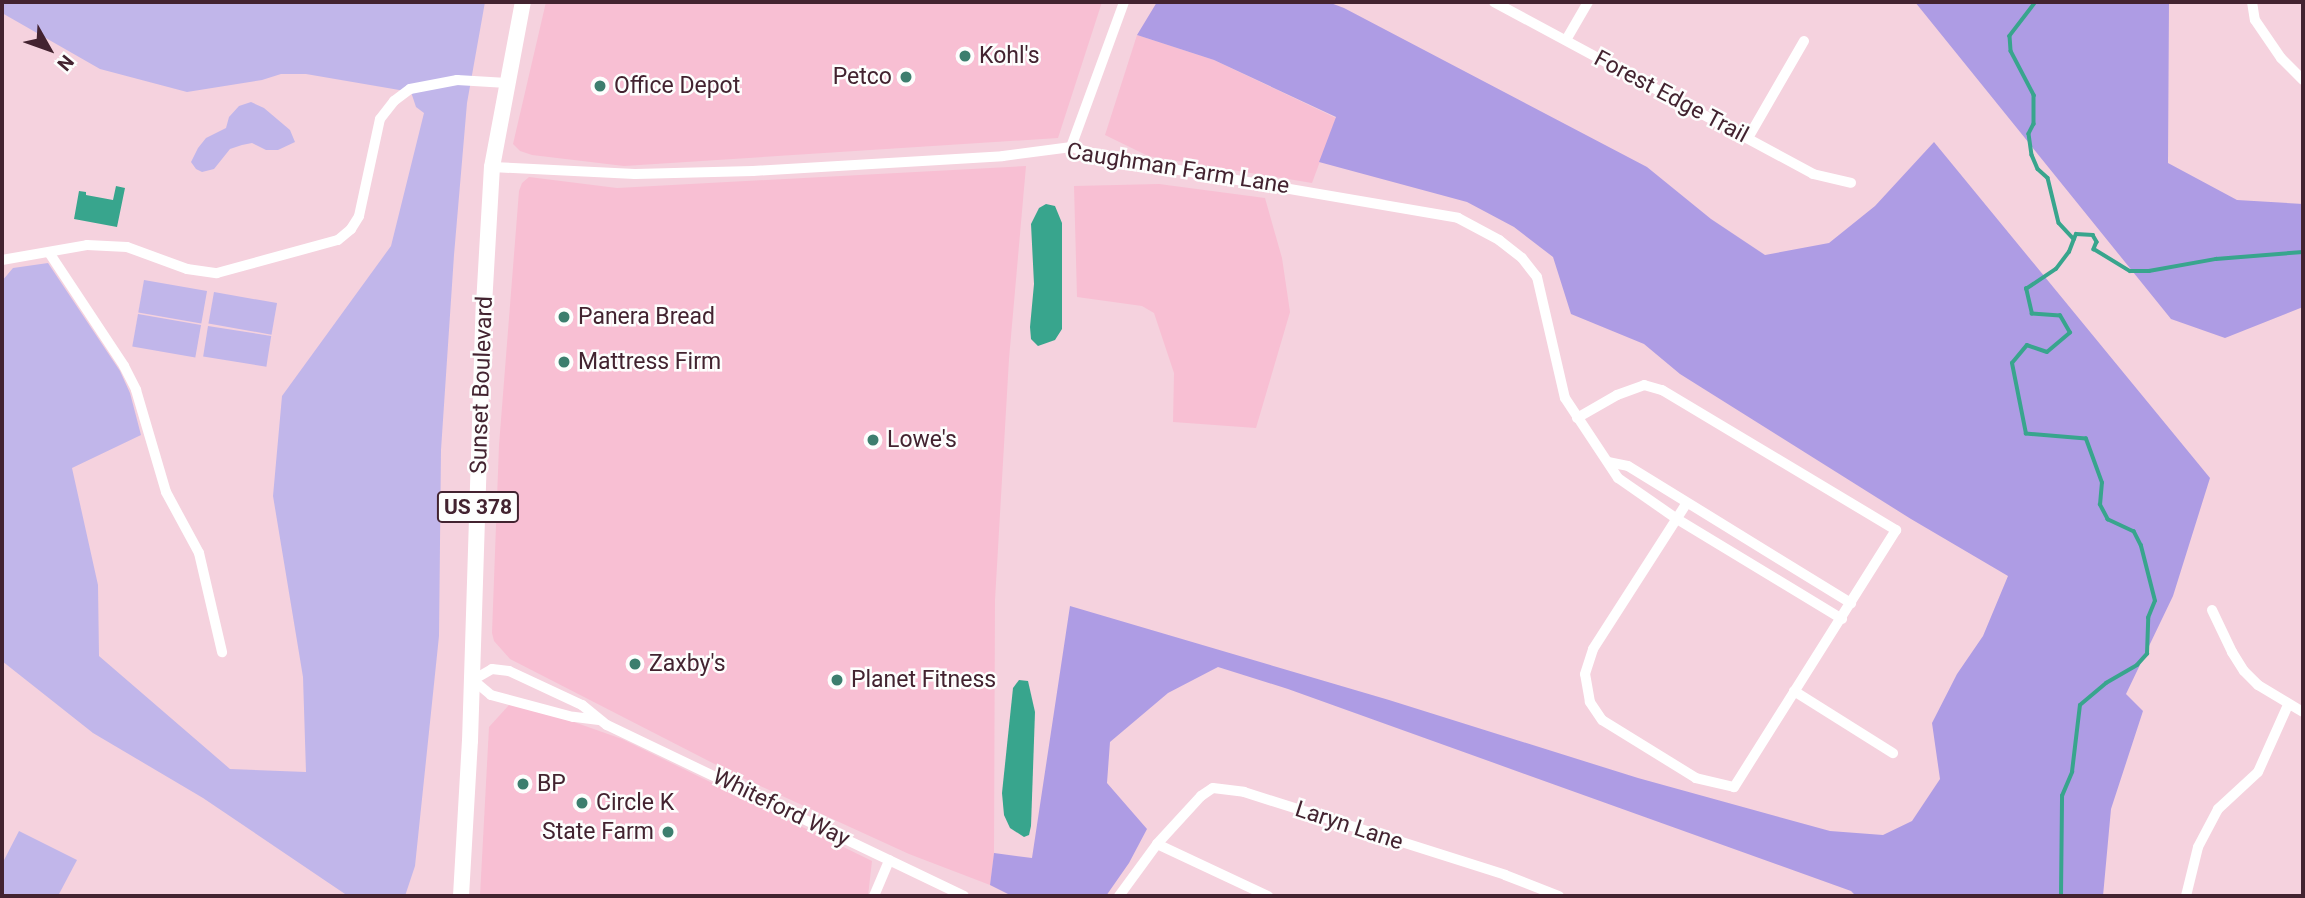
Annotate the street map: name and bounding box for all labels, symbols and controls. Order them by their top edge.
north arrow [14,14,84,84]
place label: Kohl's [979,42,1039,70]
street label: Forest Edge Trail [1589,45,1753,149]
marker: Kohl's [957,48,973,64]
text: N [52,50,79,75]
place label: Petco [833,63,892,91]
marker: Petco [898,69,914,85]
place label: Office Depot [614,72,740,100]
marker: Office Depot [592,78,608,94]
street label: Caughman Farm Lane [1065,138,1291,200]
street label: Sunset Boulevard [465,296,499,474]
place label: Panera Bread [578,303,715,331]
marker: Panera Bread [556,309,572,325]
place label: Mattress Firm [578,348,721,376]
marker: Mattress Firm [556,354,572,370]
place label: Lowe's [887,426,957,454]
marker: Lowe's [865,432,881,448]
road number: US 378 [436,490,520,524]
place label: Zaxby's [649,650,726,678]
marker: Zaxby's [627,656,643,672]
place label: Planet Fitness [851,666,996,694]
marker: Planet Fitness [829,672,845,688]
street label: Whiteford Way [708,763,854,853]
place label: BP [537,770,566,798]
marker: BP [515,776,531,792]
place label: Circle K [596,789,674,817]
marker: Circle K [574,795,590,811]
street label: Laryn Lane [1291,796,1407,856]
place label: State Farm [542,818,654,846]
marker: State Farm [660,824,676,840]

